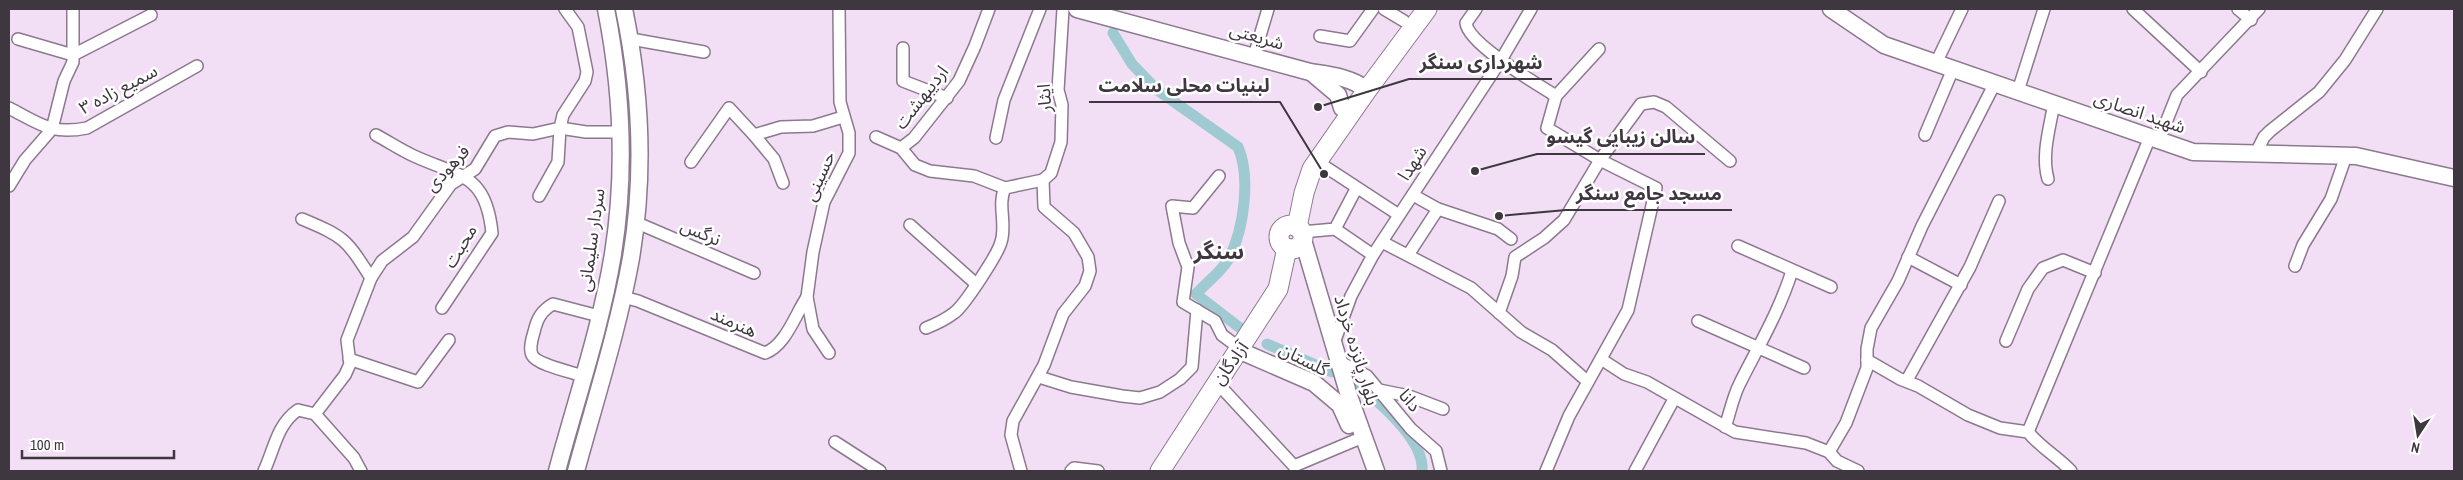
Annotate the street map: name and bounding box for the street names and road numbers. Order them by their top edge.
street label: شریعتی [1227,16,1287,56]
street label: سمیع زاده ۳ [74,58,163,122]
street label: اردیبهشت [888,60,954,134]
street label: ایثار [1031,83,1057,114]
street label: شهید انصاری [2091,85,2189,139]
street label: فرهودی [419,139,475,197]
street label: شهدا [1391,141,1433,185]
street label: حسینی [797,147,841,205]
street label: سردار سلیمانی [571,187,611,293]
street label: نرگس [677,212,725,252]
street label: محبت [437,220,483,272]
street label: بلوار پانزده خرداد [1328,292,1386,408]
street label: هنرمند [707,301,761,343]
street label: آزادگان [1206,336,1255,390]
street label: گلستان [1275,336,1334,382]
street label: دانا [1393,383,1427,417]

